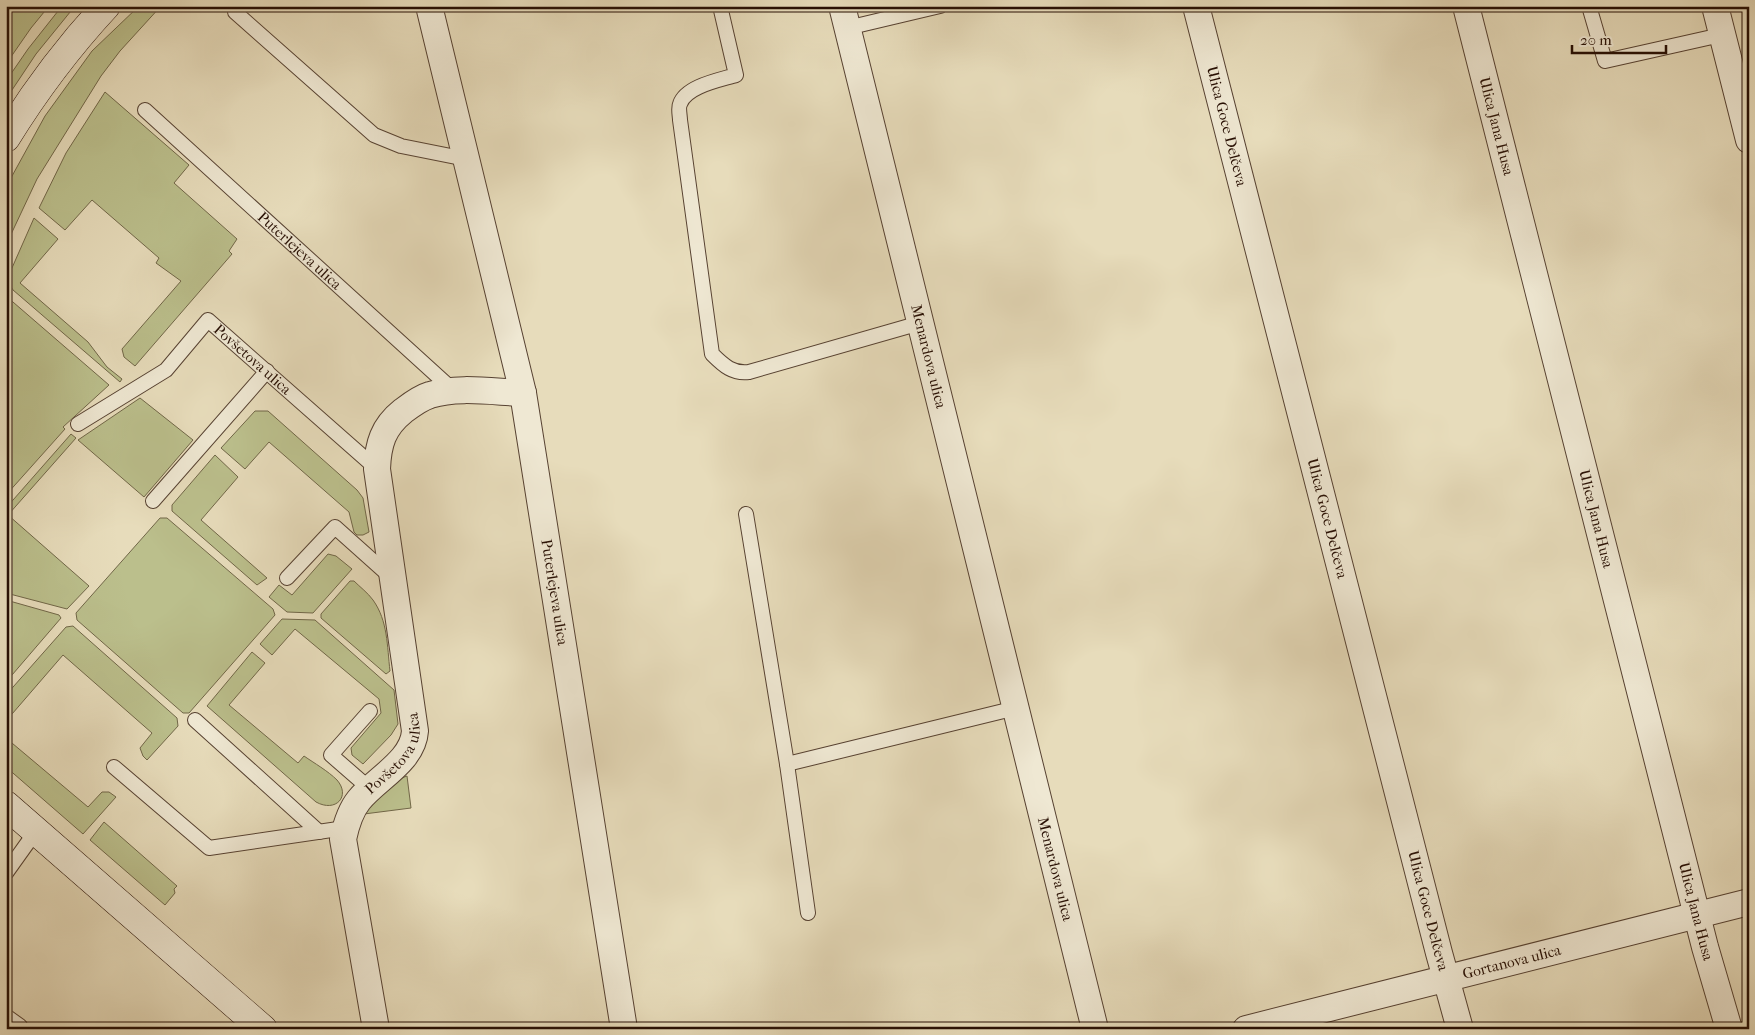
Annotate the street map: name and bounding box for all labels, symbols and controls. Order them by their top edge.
scale bar [1572,22,1666,54]
text: 20 m [1580,31,1612,49]
street label: Ulica Goce Delčeva [1203,64,1251,189]
street label: Ulica Jana Husa [1475,75,1518,178]
street label: Puterlejeva ulica [254,208,346,294]
street label: Menardova ulica [907,303,950,411]
street label: Povšetova ulica [210,320,296,399]
street label: Ulica Goce Delčeva [1303,456,1352,581]
street label: Ulica Jana Husa [1575,468,1618,571]
street label: Puterlejeva ulica [537,538,572,648]
street label: Povšetova ulica [361,710,424,798]
street label: Menardova ulica [1034,815,1077,924]
street label: Ulica Goce Delčeva [1404,849,1453,974]
street label: Ulica Jana Husa [1675,860,1718,964]
street label: Gortanova ulica [1461,941,1564,983]

